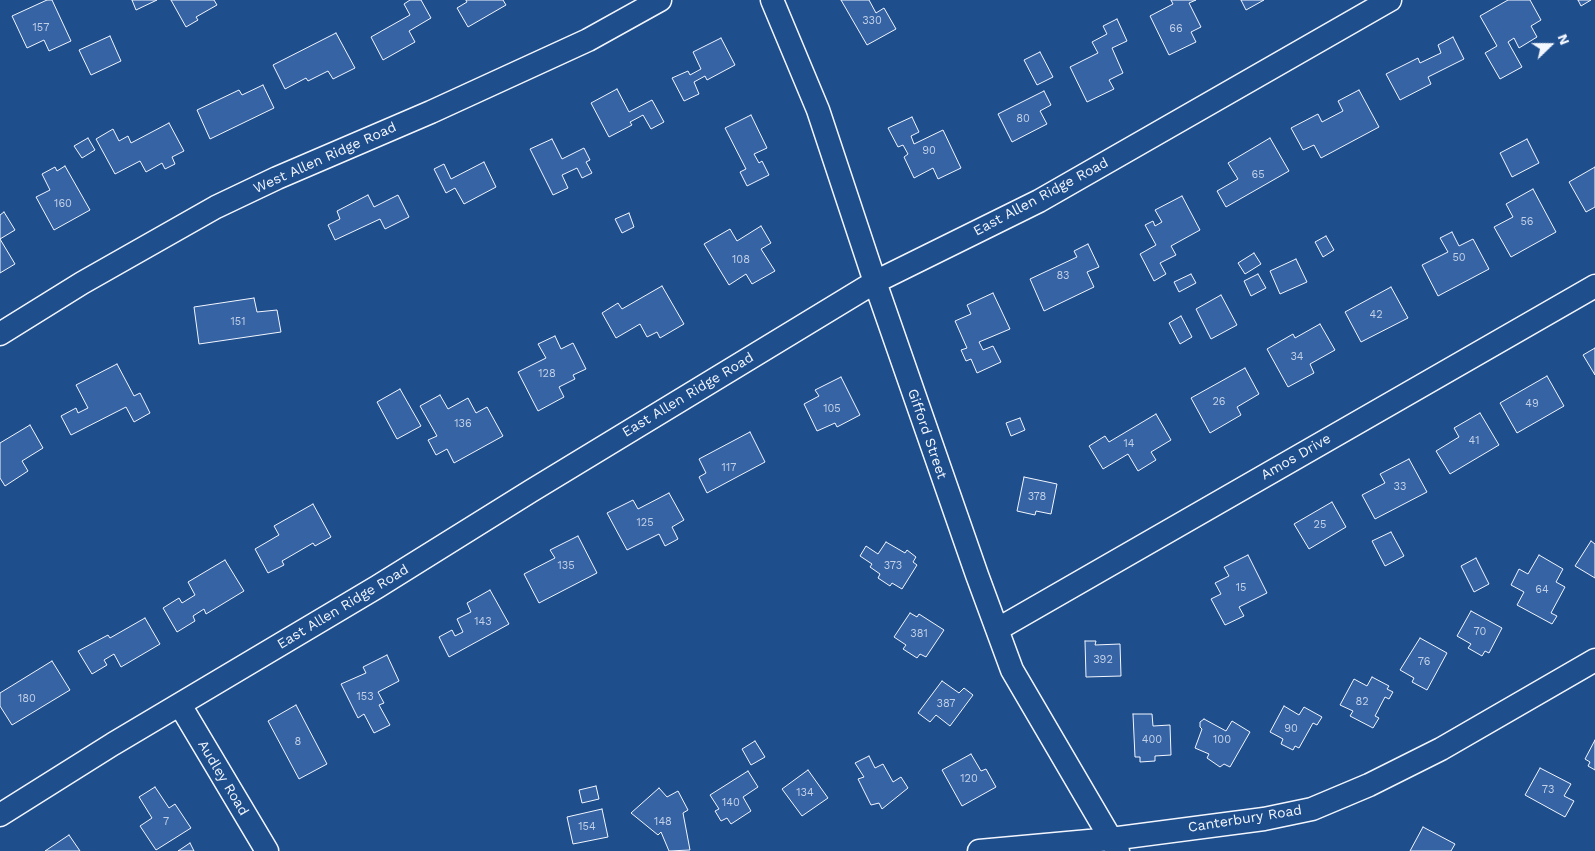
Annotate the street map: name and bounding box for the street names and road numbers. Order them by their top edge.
street label: West Allen Ridge Road [251,119,399,197]
street label: East Allen Ridge Road [971,154,1111,240]
street label: East Allen Ridge Road [619,349,757,441]
street label: Gifford Street [904,387,950,481]
street label: Amos Drive [1258,430,1334,484]
street label: East Allen Ridge Road [274,561,412,653]
street label: Audley Road [194,737,252,819]
street label: Canterbury Road [1187,802,1303,836]

